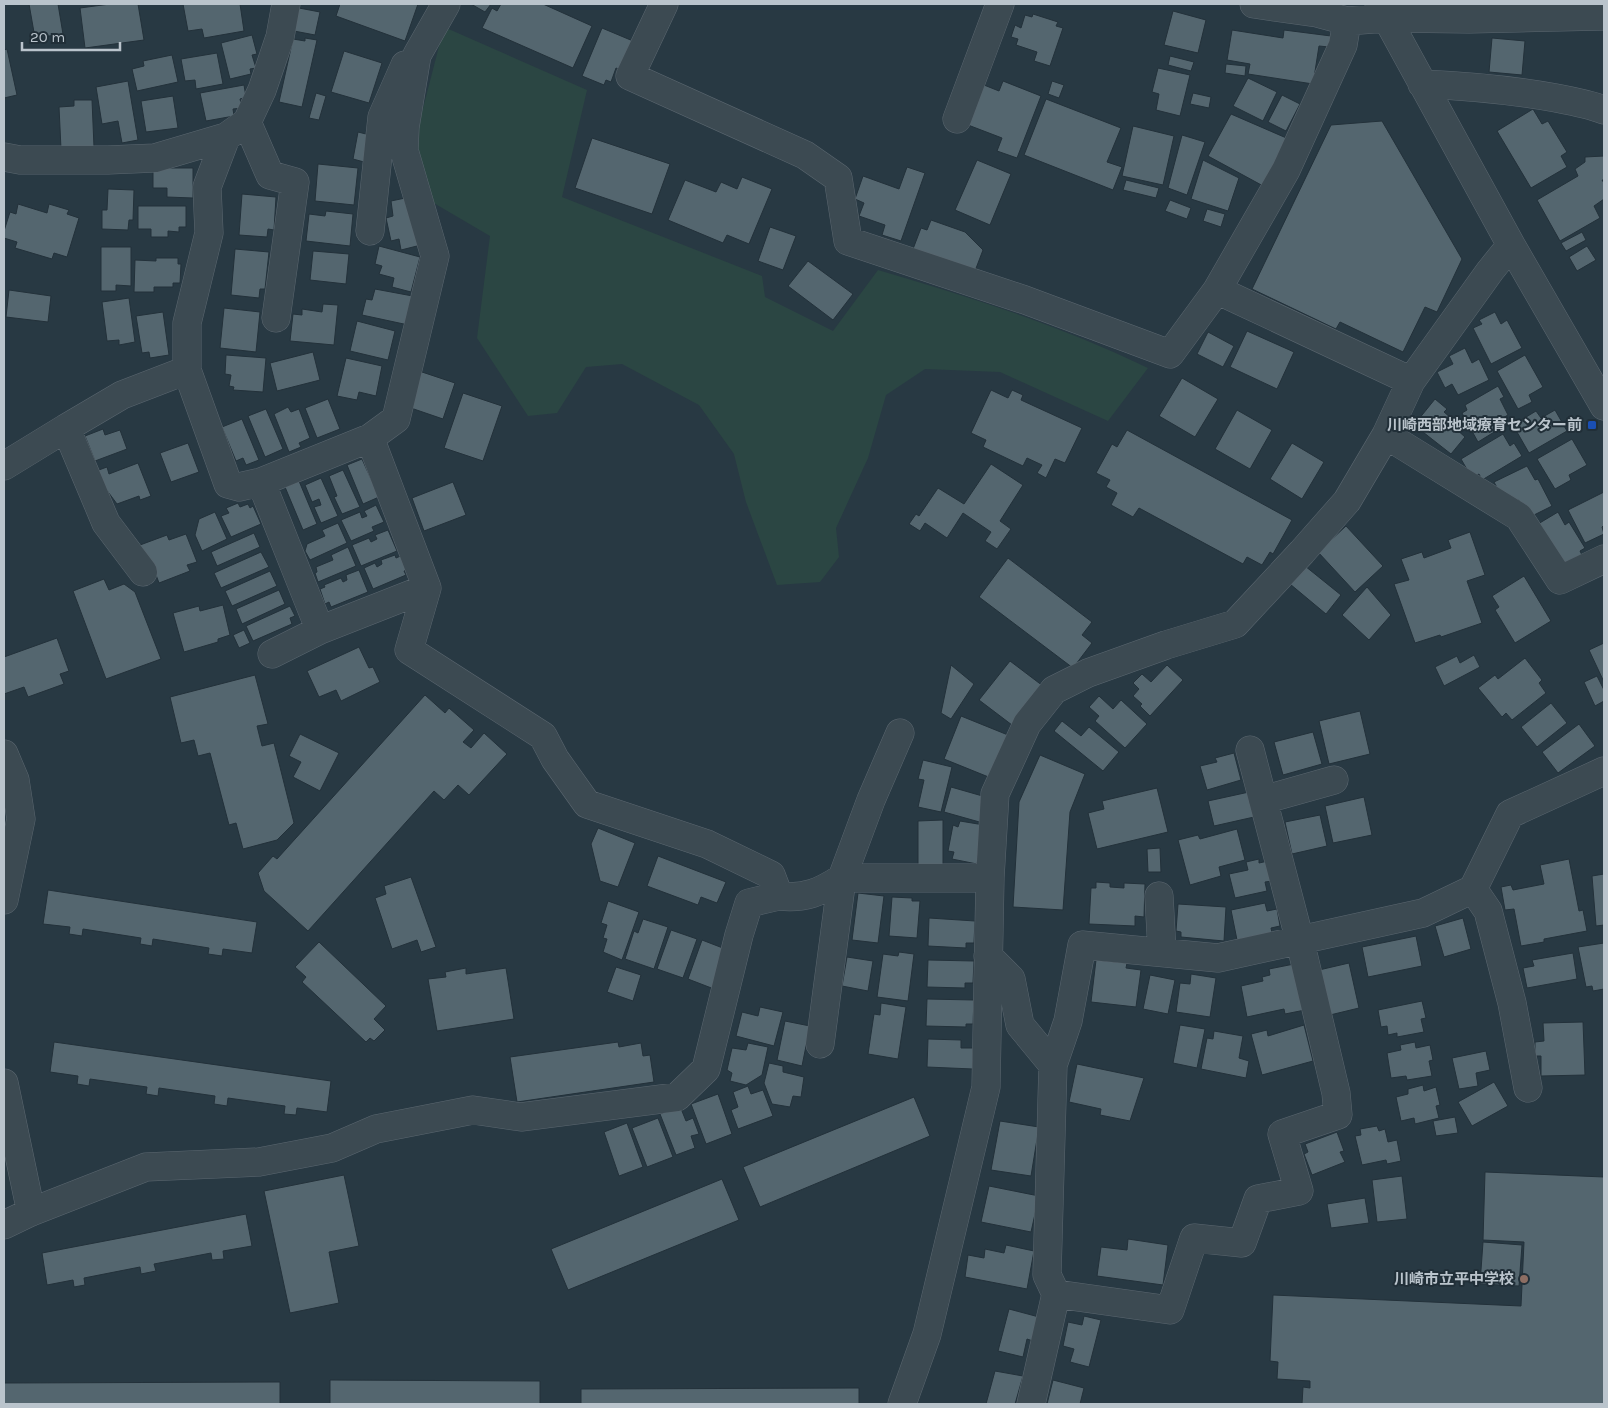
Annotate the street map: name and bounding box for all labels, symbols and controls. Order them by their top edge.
scale bar [22,20,120,52]
text: 20 m [30,28,65,46]
place label: 川崎西部地域療育センター前 [1387,416,1582,434]
marker: 川崎西部地域療育センター前 [1586,419,1598,431]
place label: 川崎市立平中学校 [1394,1270,1514,1288]
marker: 川崎市立平中学校 [1518,1273,1530,1285]

